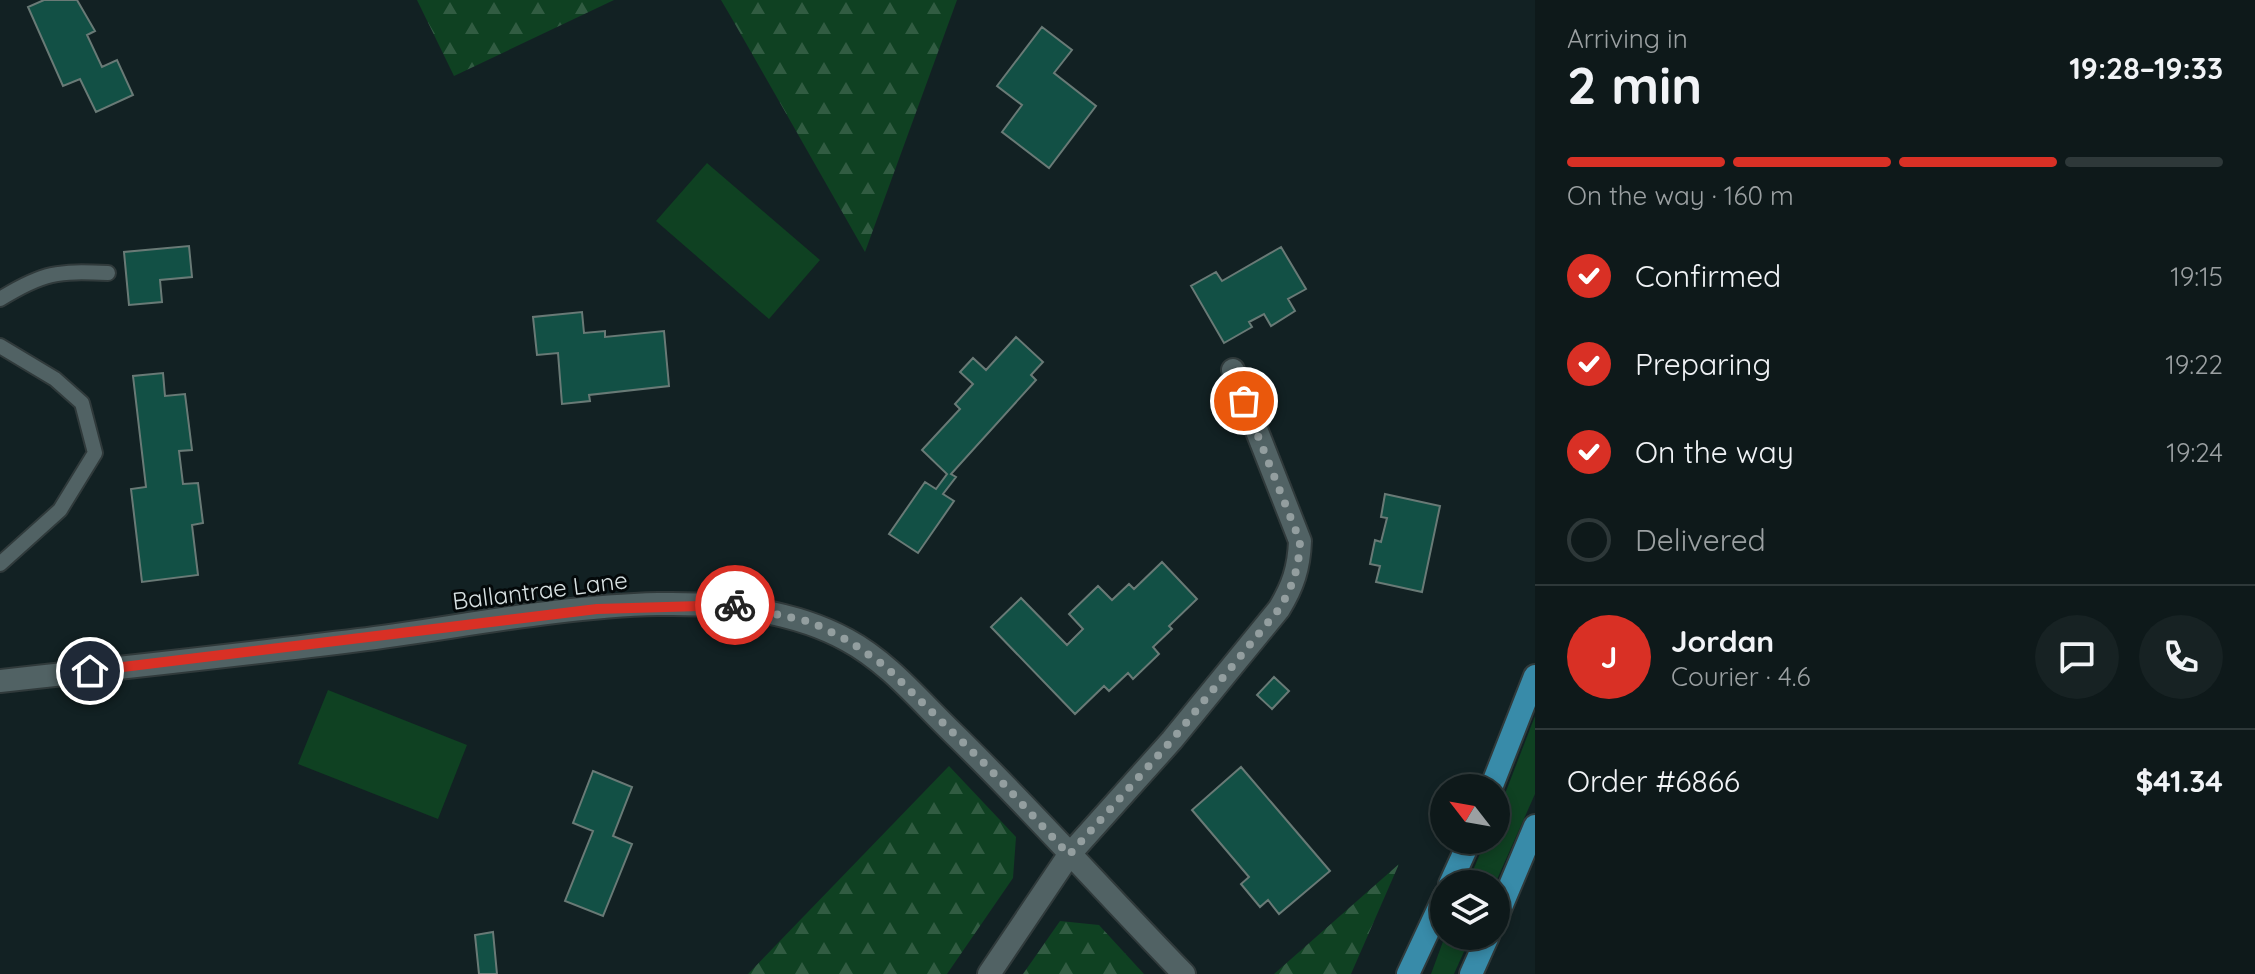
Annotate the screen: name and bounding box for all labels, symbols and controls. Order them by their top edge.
text: Arriving in [1567,22,1688,55]
text: 19:28–19:33 [2069,49,2223,87]
text: 2 min [1567,52,1702,117]
text: On the way · 160 m [1567,179,1794,212]
icon: check [1567,254,1611,298]
text: Confirmed [1635,257,1781,295]
text: 19:15 [2170,260,2223,293]
icon: check [1567,342,1611,386]
text: Preparing [1635,345,1771,383]
text: 19:22 [2165,348,2223,381]
pin [1210,367,1278,435]
icon: bag [1222,379,1266,423]
icon: check [1567,430,1611,474]
text: On the way [1635,433,1794,471]
text: 19:24 [2166,436,2223,469]
text: Delivered [1635,521,1766,559]
street label: Ballantrae Lane [451,564,629,616]
courier [695,565,775,645]
icon: bike [713,583,757,627]
button: chat [2035,615,2119,699]
button: phone [2139,615,2223,699]
text: Jordan [1671,622,1774,660]
pin [56,637,124,705]
text: J [1601,638,1617,676]
icon: home [68,649,112,693]
text: Courier · 4.6 [1671,660,1810,693]
text: Order #6866 [1567,762,1740,800]
text: $41.34 [2135,762,2223,800]
north arrow [1430,774,1510,854]
map controls [1430,774,1510,950]
button: layers [1430,870,1510,950]

